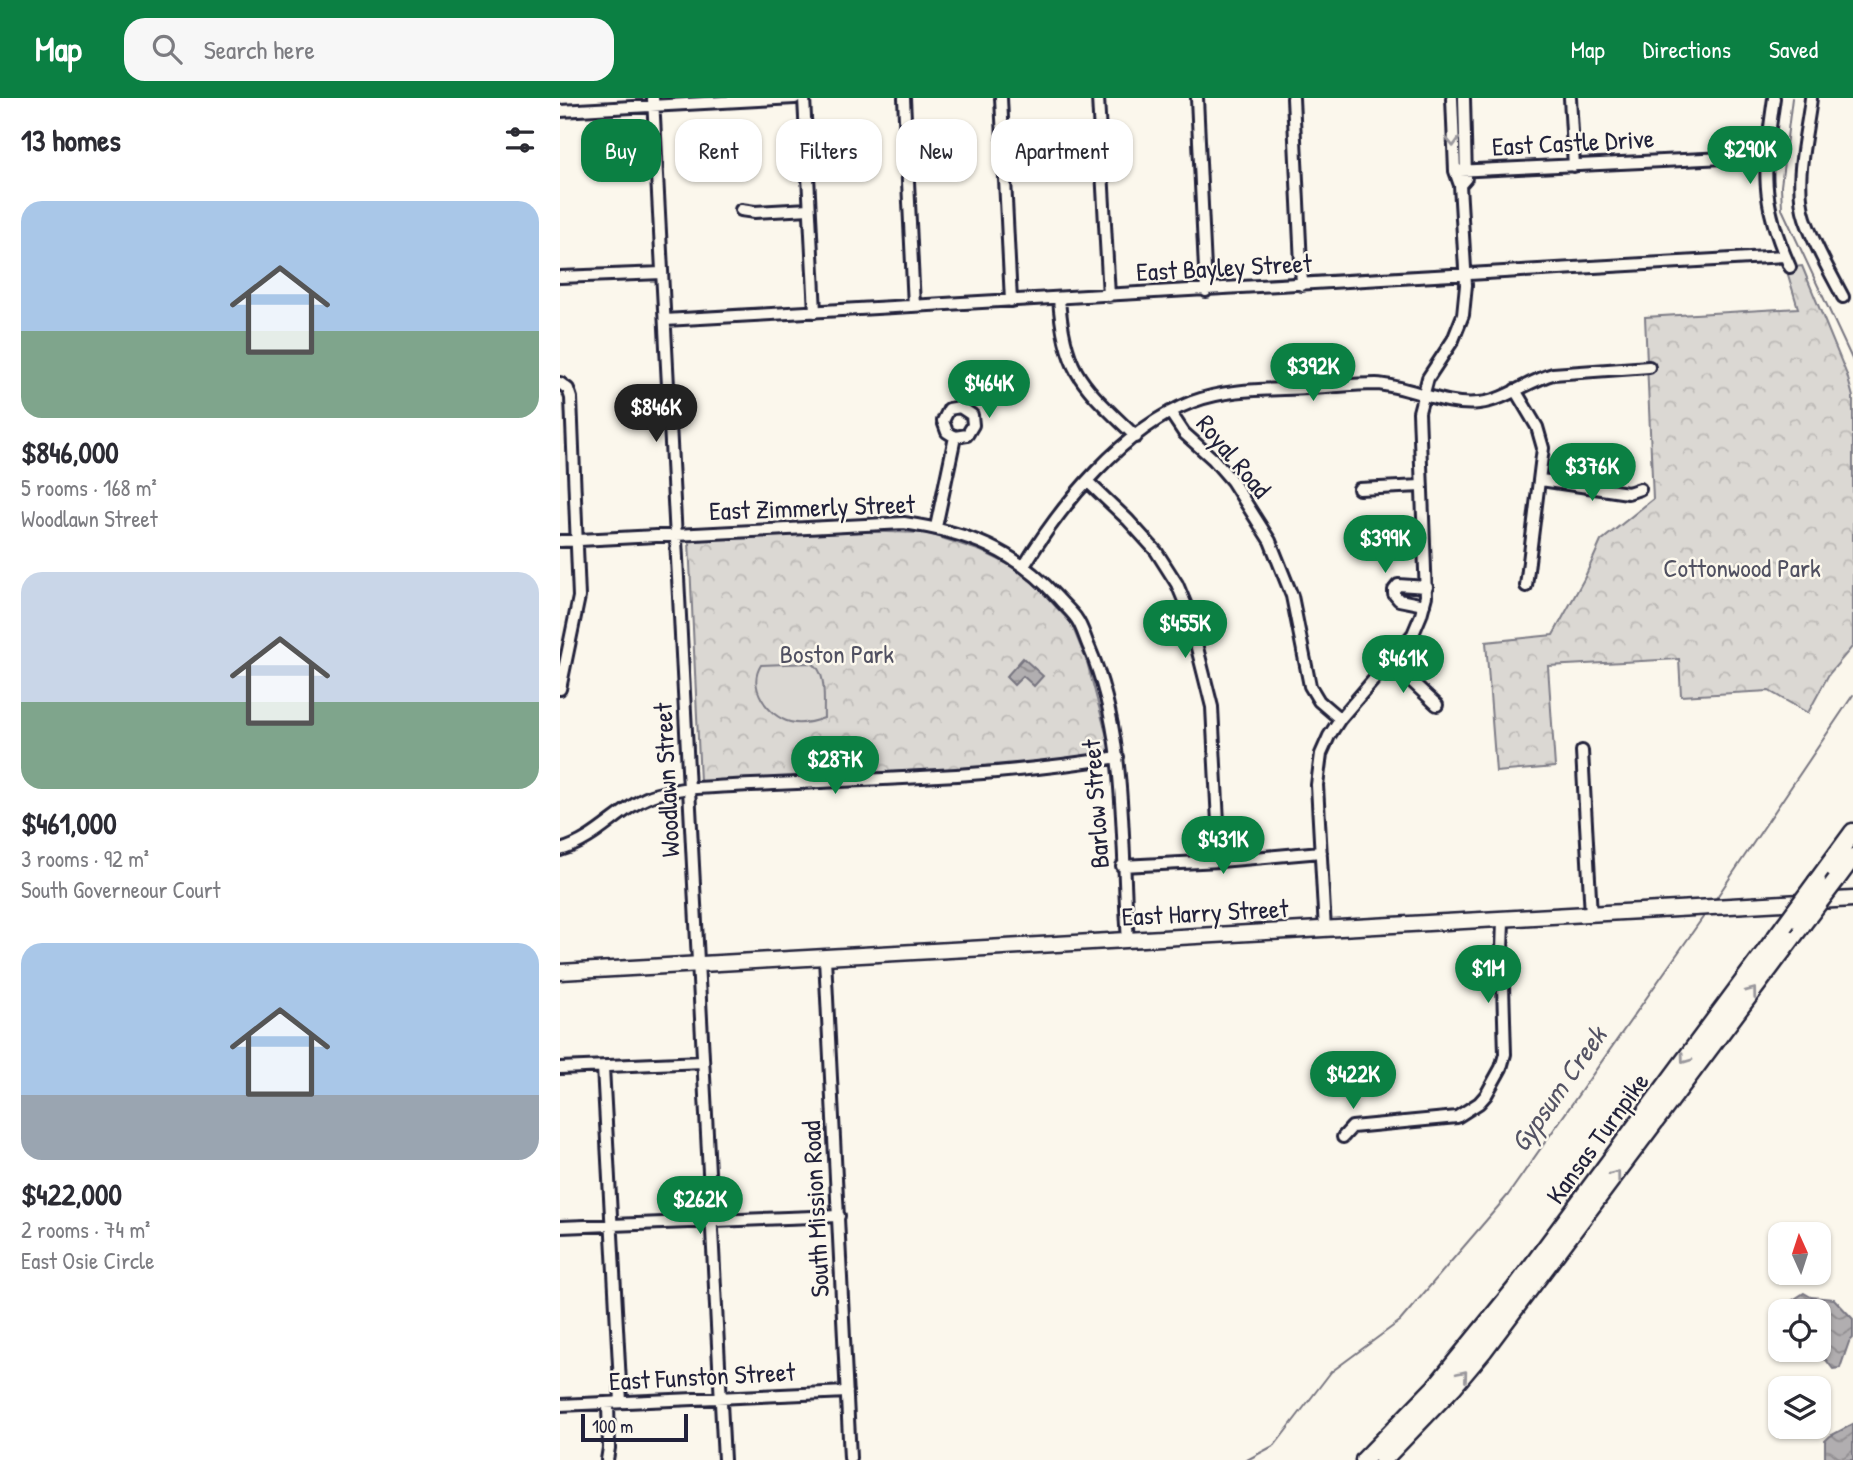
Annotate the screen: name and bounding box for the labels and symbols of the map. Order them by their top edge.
street label: East Castle Drive [1491,120,1655,164]
pin: $290K [1701,126,1799,186]
one-way arrow [1446,137,1461,148]
street label: East Bayley Street [1135,245,1314,289]
pin: $392K [1264,344,1362,403]
pin: $464K [940,360,1038,420]
pin: $846K [607,384,705,444]
street label: Royal Road [1189,407,1279,505]
pin: $376K [1543,444,1641,503]
street label: East Zimmerly Street [709,486,916,528]
pin: $399K [1336,516,1434,575]
park label: Cottonwood Park [1663,550,1821,585]
pin: $455K [1136,601,1234,660]
park label: Boston Park [780,636,894,671]
pin: $461K [1354,636,1452,695]
street label: Woodlawn Street [644,701,688,858]
pin: $287K [786,736,884,796]
street label: Barlow Street [1073,737,1117,870]
pin: $431K [1174,816,1272,876]
street label: East Harry Street [1121,890,1290,934]
pin: $1M [1454,946,1522,1005]
one-way arrow [1744,987,1757,1000]
water label: Gypsum Creek [1501,1017,1616,1159]
pin: $422K [1304,1052,1402,1111]
one-way arrow [1681,1052,1693,1064]
street label: Kansas Turnpike [1538,1065,1656,1211]
street label: South Mission Road [793,1120,837,1298]
one-way arrow [1608,1170,1621,1182]
pin: $262K [651,1176,749,1236]
north arrow [1768,1222,1830,1284]
street label: East Funston Street [608,1354,797,1398]
one-way arrow [1455,1370,1467,1383]
scale bar [581,1411,688,1443]

